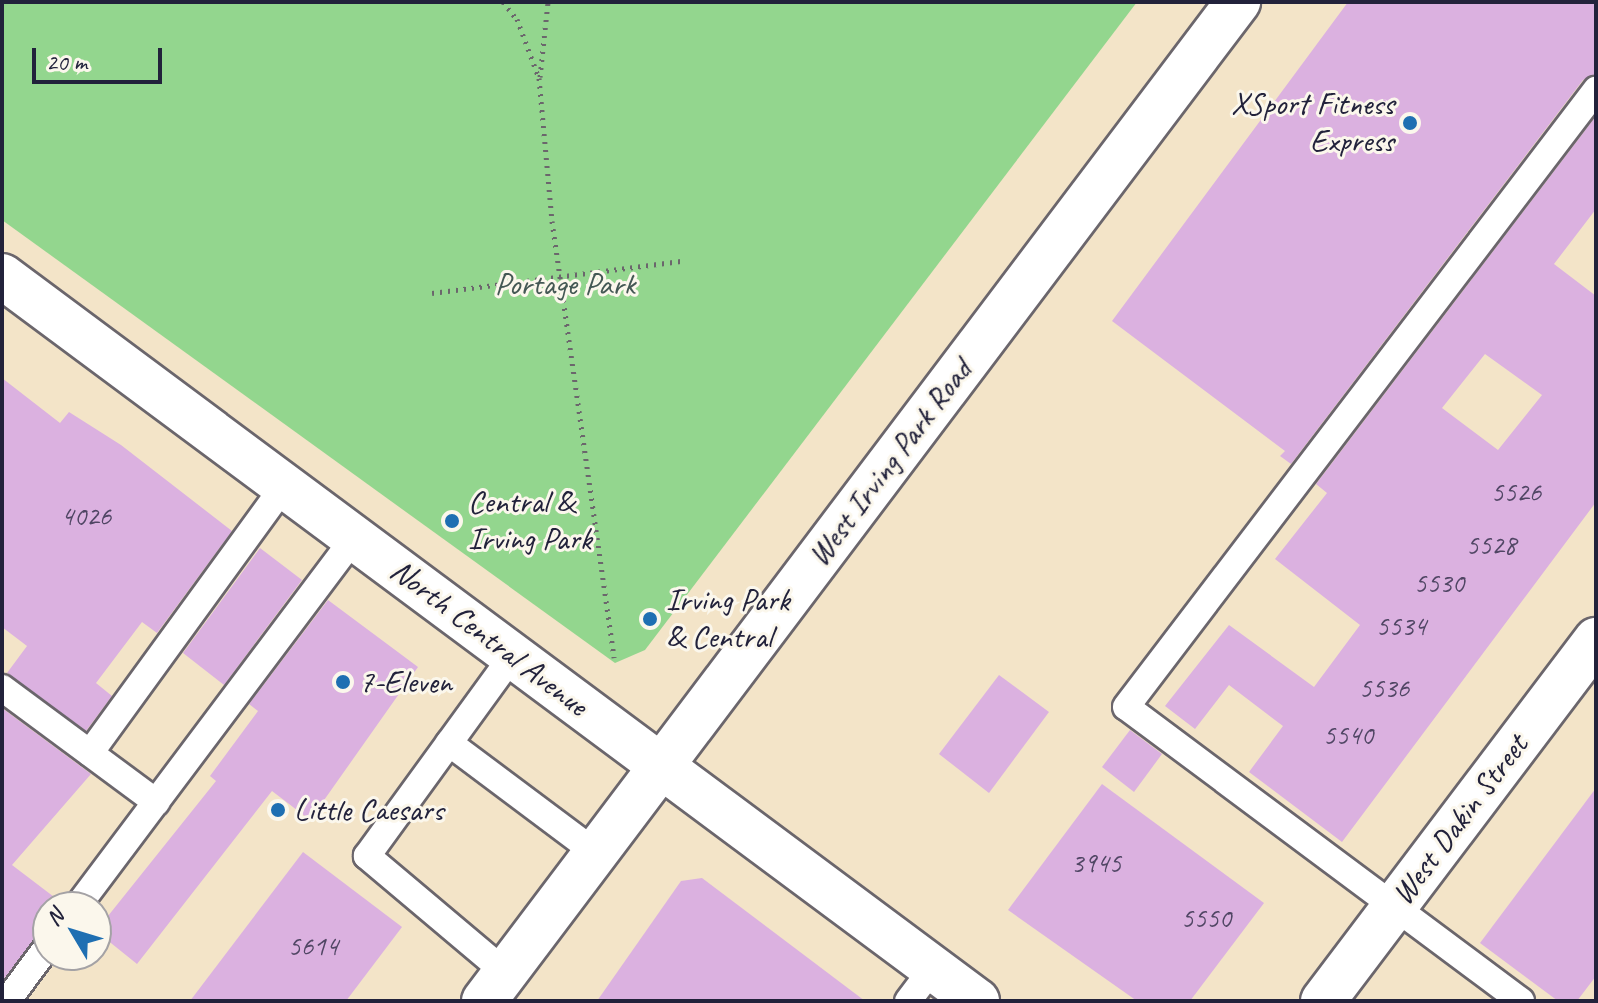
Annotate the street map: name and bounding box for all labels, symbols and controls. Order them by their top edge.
scale bar [36,32,166,82]
text: 20 m [46,47,87,77]
place label: XSport Fitness Express [1231,86,1394,161]
marker: XSport Fitness Express [1401,114,1419,132]
park label: Portage Park [495,265,635,303]
street label: West Irving Park Road [800,352,980,574]
house number: 5526 [1491,475,1541,509]
place label: Central & Irving Park [468,484,593,559]
house number: 4026 [61,499,111,533]
marker: Central & Irving Park [443,512,461,530]
house number: 5528 [1466,528,1516,562]
street label: North Central Avenue [383,552,595,724]
house number: 5530 [1414,566,1464,600]
place label: Irving Park & Central [666,582,791,657]
house number: 5534 [1376,609,1426,643]
marker: Irving Park & Central [641,610,659,628]
place label: 7-Eleven [359,663,452,701]
house number: 5536 [1359,671,1409,705]
marker: 7-Eleven [334,673,352,691]
house number: 5540 [1323,718,1373,752]
street label: West Dakin Street [1383,727,1537,913]
place label: Little Caesars [294,791,445,829]
marker: Little Caesars [269,801,287,819]
house number: 3945 [1071,846,1121,880]
north arrow [32,891,112,971]
house number: 5550 [1181,901,1231,935]
text: N [39,903,70,931]
house number: 5614 [288,929,338,963]

